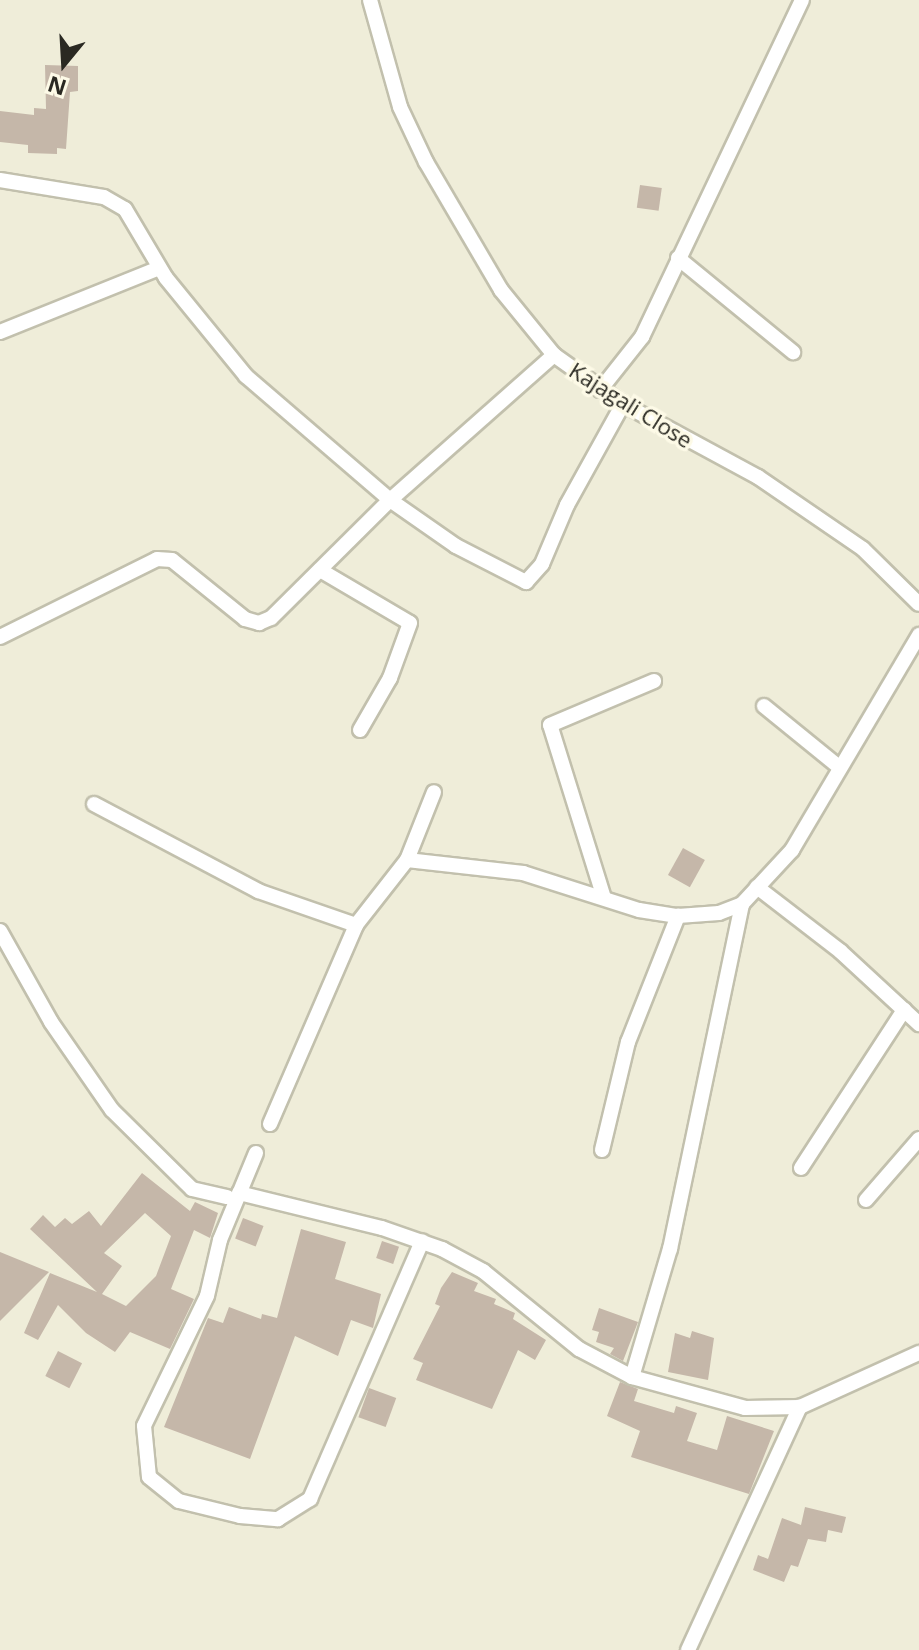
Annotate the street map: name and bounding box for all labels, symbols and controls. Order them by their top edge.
north arrow [24,24,104,104]
text: N [43,70,70,104]
street label: Kajagali Close [565,357,697,453]

